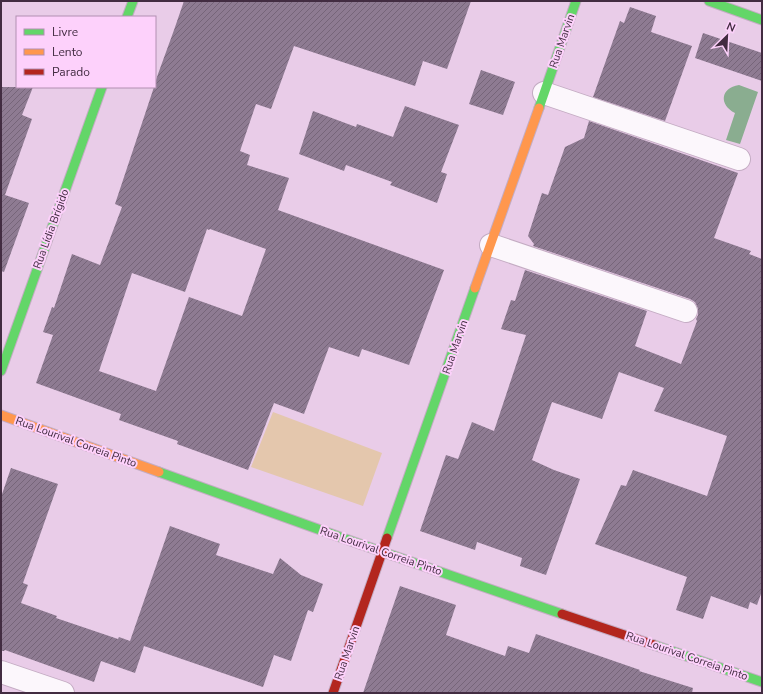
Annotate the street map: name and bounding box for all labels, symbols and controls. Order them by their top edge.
street label: Rua Marvin [546,12,578,70]
legend [16,16,156,88]
north arrow [707,16,747,56]
text: N [724,19,738,36]
text: Livre [52,24,78,40]
text: Lento [52,44,83,60]
text: Parado [52,64,90,80]
street label: Rua Lídia Brígido [30,187,72,271]
street label: Rua Marvin [439,318,471,376]
street label: Rua Lourival Correia Pìnto [13,413,139,471]
street label: Rua Lourival Correia Pìnto [318,523,444,579]
street label: Rua Marvin [331,624,363,682]
street label: Rua Lourival Correia Pìnto [624,628,750,684]

